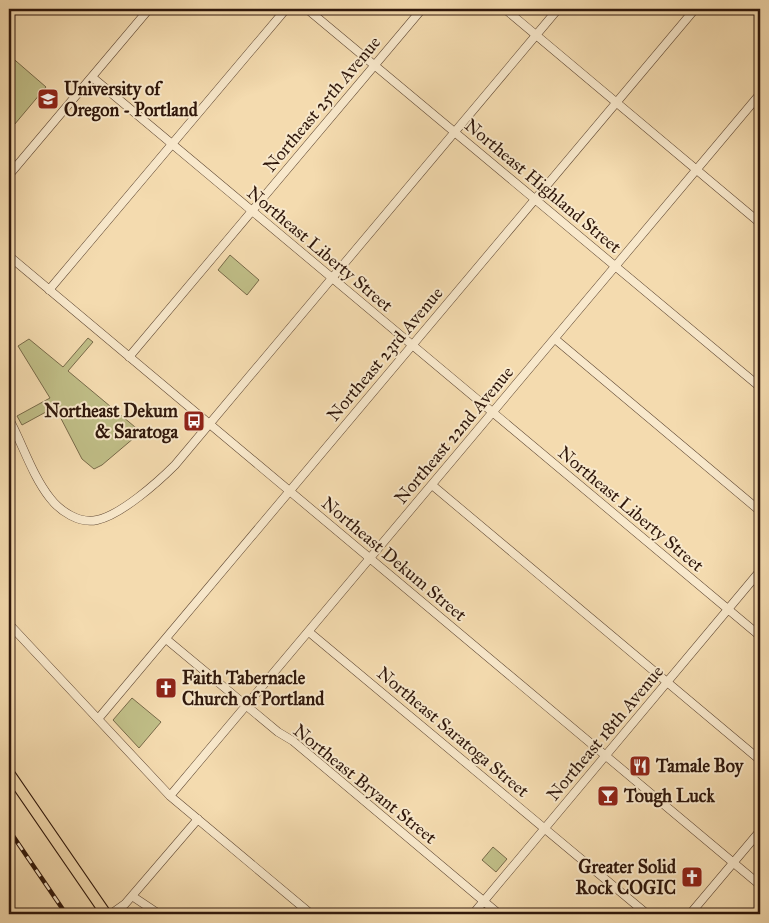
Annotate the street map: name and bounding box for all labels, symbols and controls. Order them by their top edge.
street label: Northeast 25th Avenue [259,32,385,176]
place label: University of Oregon - Portland [64,78,199,122]
school or university icon: University of Oregon - Portland [36,87,60,111]
street label: Northeast Highland Street [460,114,626,259]
street label: Northeast Liberty Street [243,182,398,317]
street label: Northeast 23rd Avenue [322,282,448,426]
street label: Northeast 22nd Avenue [390,361,518,509]
place label: Northeast Dekum & Saratoga [44,400,179,444]
bus stop icon: Northeast Dekum & Saratoga [182,409,206,433]
street label: Northeast Liberty Street [554,442,709,577]
street label: Northeast Dekum Street [317,492,471,626]
street label: Northeast 18th Avenue [542,661,668,805]
street label: Northeast Saratoga Street [372,662,534,803]
place label: Faith Tabernacle Church of Portland [182,667,325,710]
church icon: Faith Tabernacle Church of Portland [154,676,178,700]
street label: Northeast Bryant Street [289,719,442,849]
restaurant icon: Tamale Boy [628,754,652,778]
place label: Tamale Boy [655,755,745,778]
bar icon: Tough Luck [596,784,620,808]
place label: Tough Luck [623,785,715,808]
place label: Greater Solid Rock COGIC [576,856,677,899]
church icon: Greater Solid Rock COGIC [680,865,704,889]

